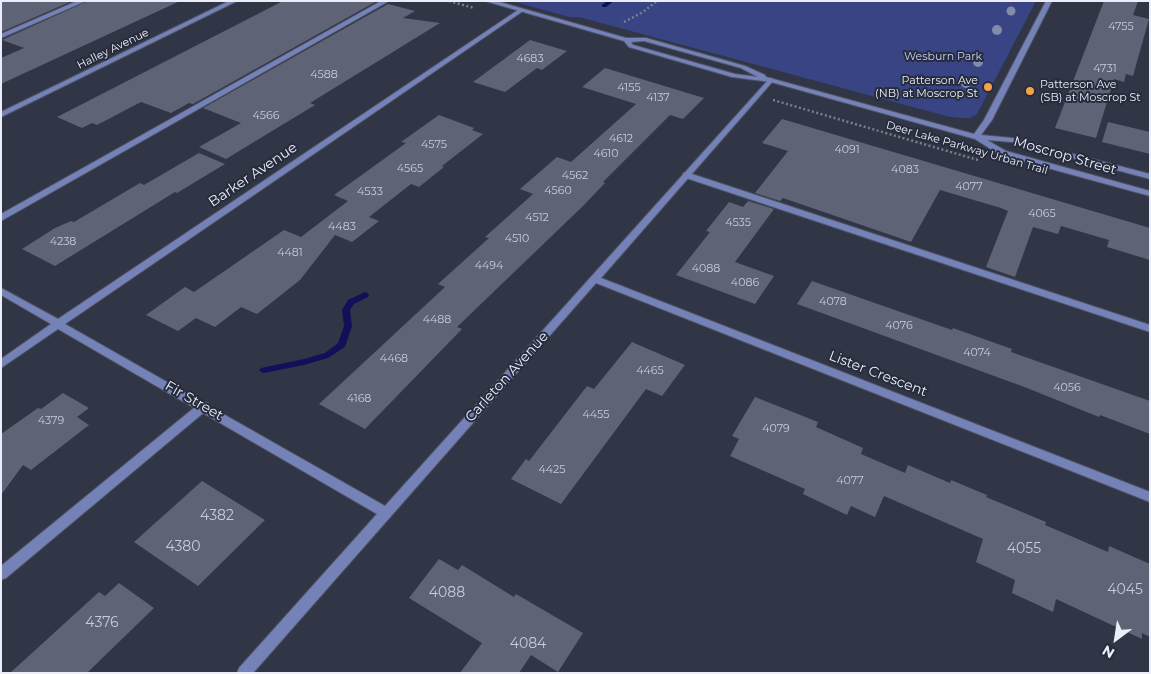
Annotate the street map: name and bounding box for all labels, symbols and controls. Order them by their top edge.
house number: 4755 [1108,20,1134,34]
street label: Halley Avenue [75,26,151,72]
park label: Wesburn Park [904,50,982,64]
house number: 4683 [516,52,544,66]
house number: 4731 [1093,62,1117,76]
house number: 4588 [310,68,338,82]
place label: Patterson Ave (NB) at Moscrop St [875,74,978,100]
place label: Patterson Ave (SB) at Moscrop St [1040,78,1141,104]
house number: 4155 [617,81,641,95]
marker: Patterson Ave (NB) at Moscrop St [982,81,994,93]
marker: Patterson Ave (SB) at Moscrop St [1024,85,1036,97]
house number: 4137 [646,91,670,105]
house number: 4566 [253,109,279,123]
street label: Deer Lake Parkway Urban Trail [885,119,1049,177]
house number: 4612 [609,132,633,146]
street label: Moscrop Street [1011,133,1119,179]
house number: 4575 [421,138,447,152]
street label: Barker Avenue [206,139,300,211]
house number: 4091 [834,143,860,157]
house number: 4610 [593,147,619,161]
house number: 4565 [397,162,423,176]
house number: 4083 [891,163,919,177]
house number: 4562 [562,169,588,183]
house number: 4077 [955,180,983,194]
house number: 4560 [544,184,572,198]
house number: 4533 [357,185,383,199]
house number: 4065 [1028,207,1056,221]
house number: 4512 [525,211,549,225]
house number: 4535 [725,216,751,230]
house number: 4483 [328,220,356,234]
house number: 4510 [505,232,529,246]
house number: 4238 [50,235,76,249]
house number: 4481 [277,246,303,260]
house number: 4494 [475,259,503,273]
house number: 4088 [692,262,720,276]
house number: 4086 [731,276,759,290]
house number: 4078 [819,295,847,309]
house number: 4488 [423,313,451,327]
house number: 4076 [885,319,913,333]
street label: Carleton Avenue [462,328,552,426]
house number: 4074 [963,346,991,360]
street label: Lister Crescent [826,348,930,400]
house number: 4468 [380,352,408,366]
house number: 4465 [636,364,664,378]
street label: Fir Street [162,378,226,424]
house number: 4056 [1053,381,1081,395]
house number: 4168 [347,392,371,406]
house number: 4455 [583,408,609,422]
house number: 4379 [38,414,64,428]
house number: 4079 [762,422,790,436]
house number: 4425 [539,463,565,477]
house number: 4077 [836,474,864,488]
house number: 4382 [200,508,234,524]
house number: 4380 [165,539,201,555]
house number: 4055 [1007,541,1041,557]
house number: 4045 [1107,582,1143,598]
house number: 4088 [429,585,465,601]
north arrow [1091,614,1141,664]
house number: 4376 [85,615,119,631]
house number: 4084 [510,636,546,652]
text: N [1099,641,1118,662]

